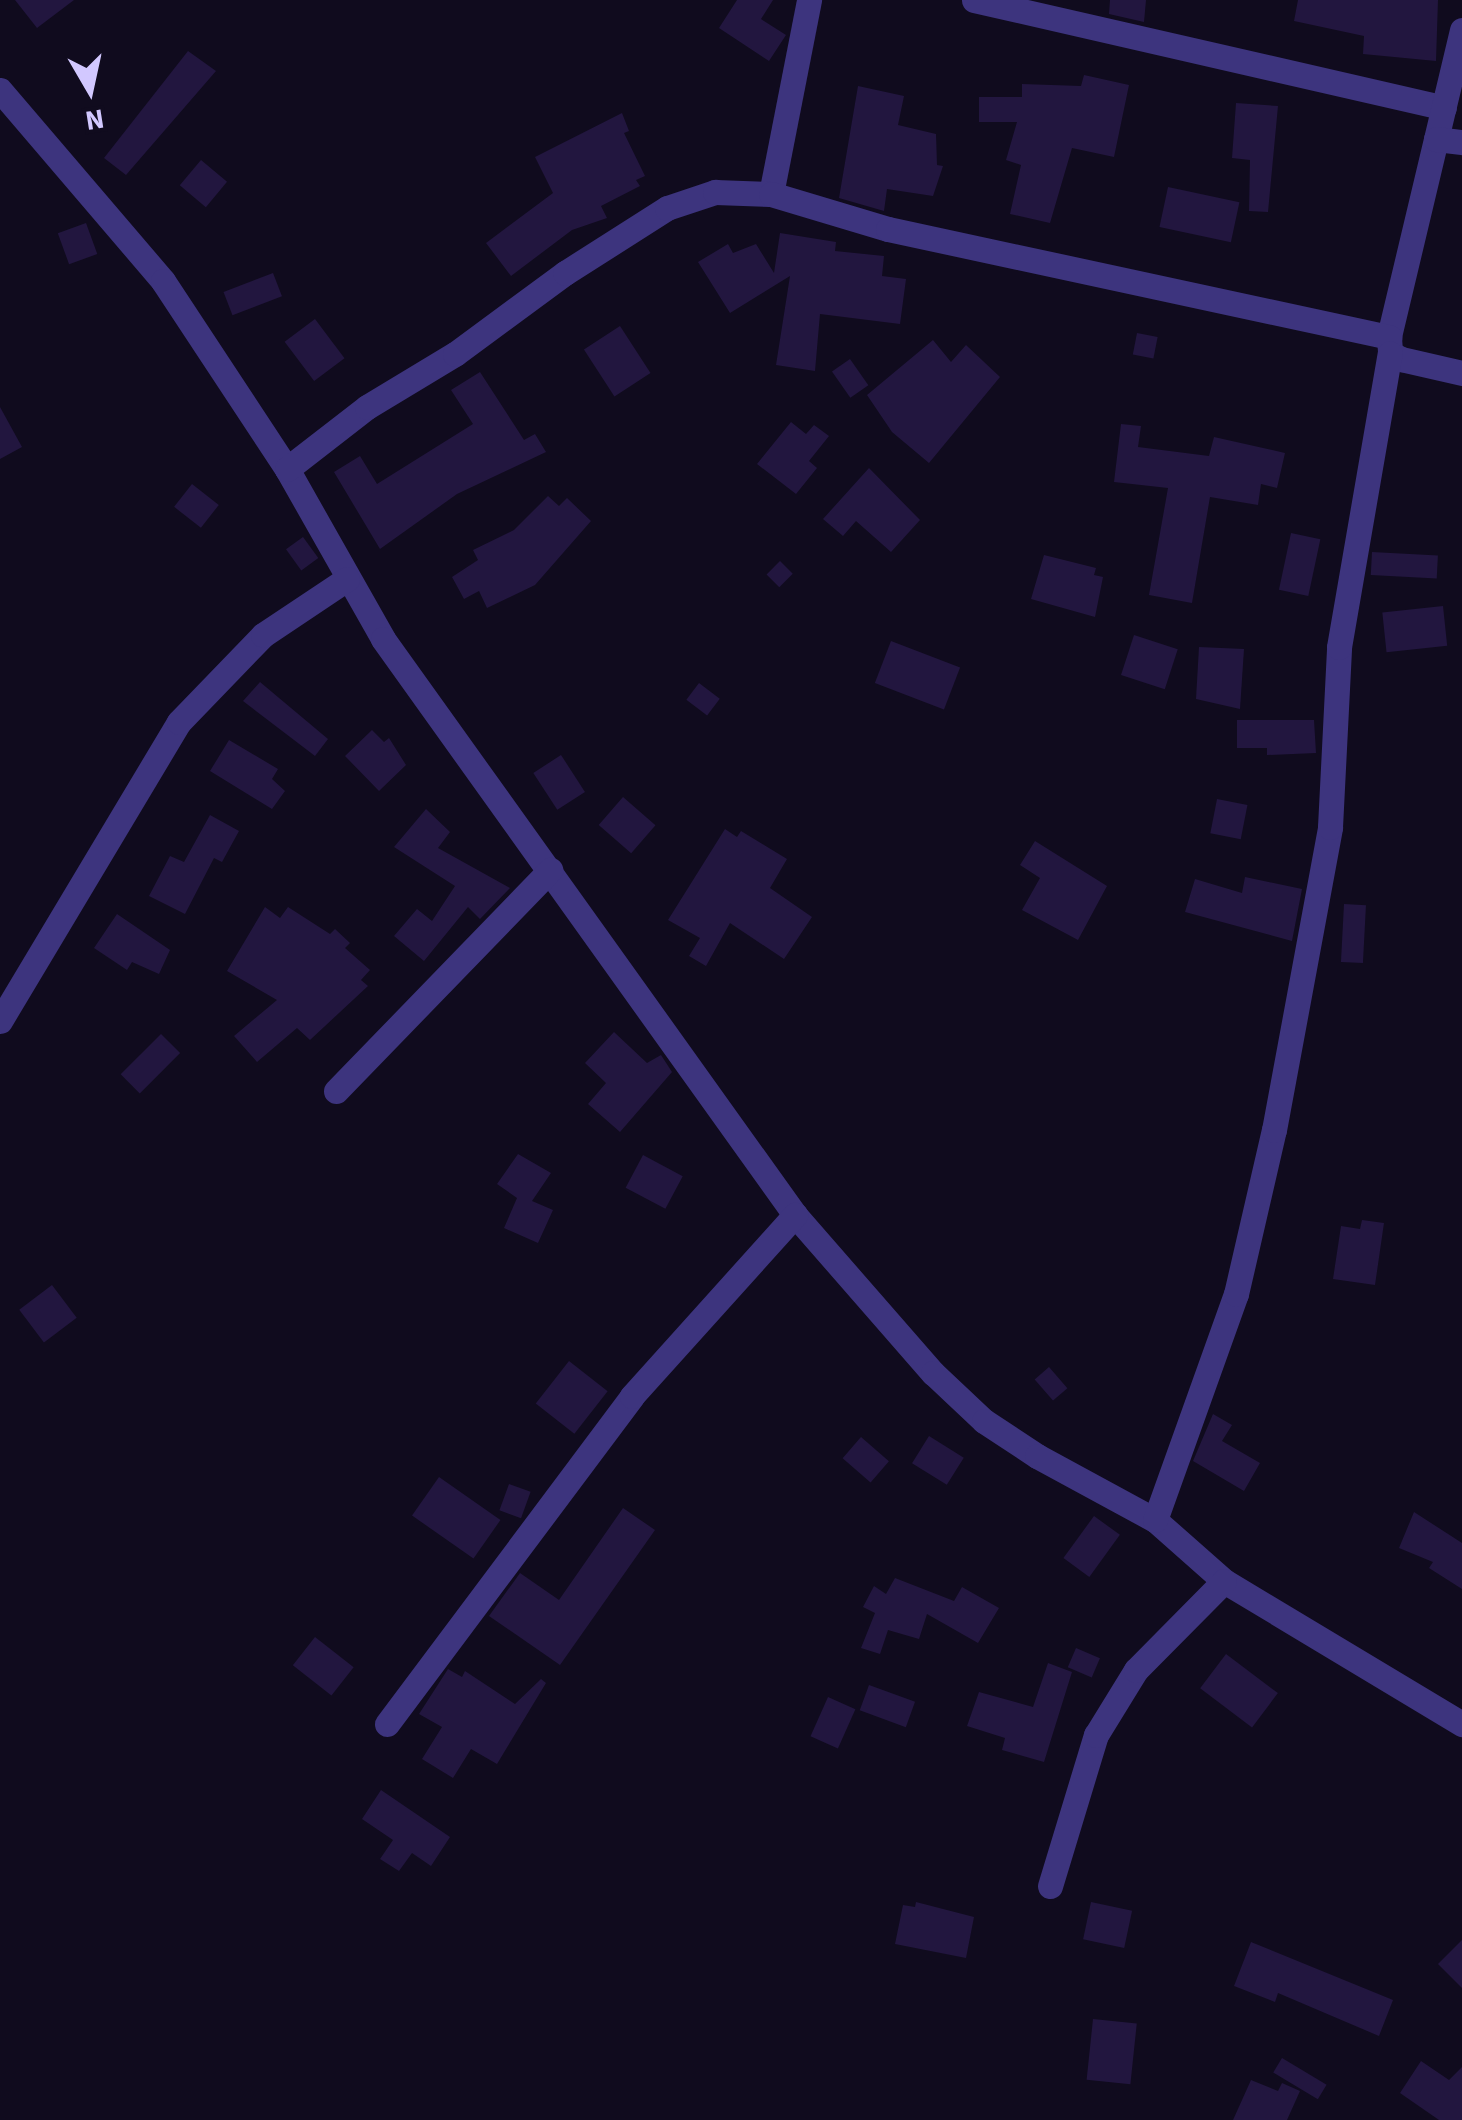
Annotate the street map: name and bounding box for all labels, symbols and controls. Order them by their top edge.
north arrow [40,40,140,140]
text: N [82,98,107,141]

